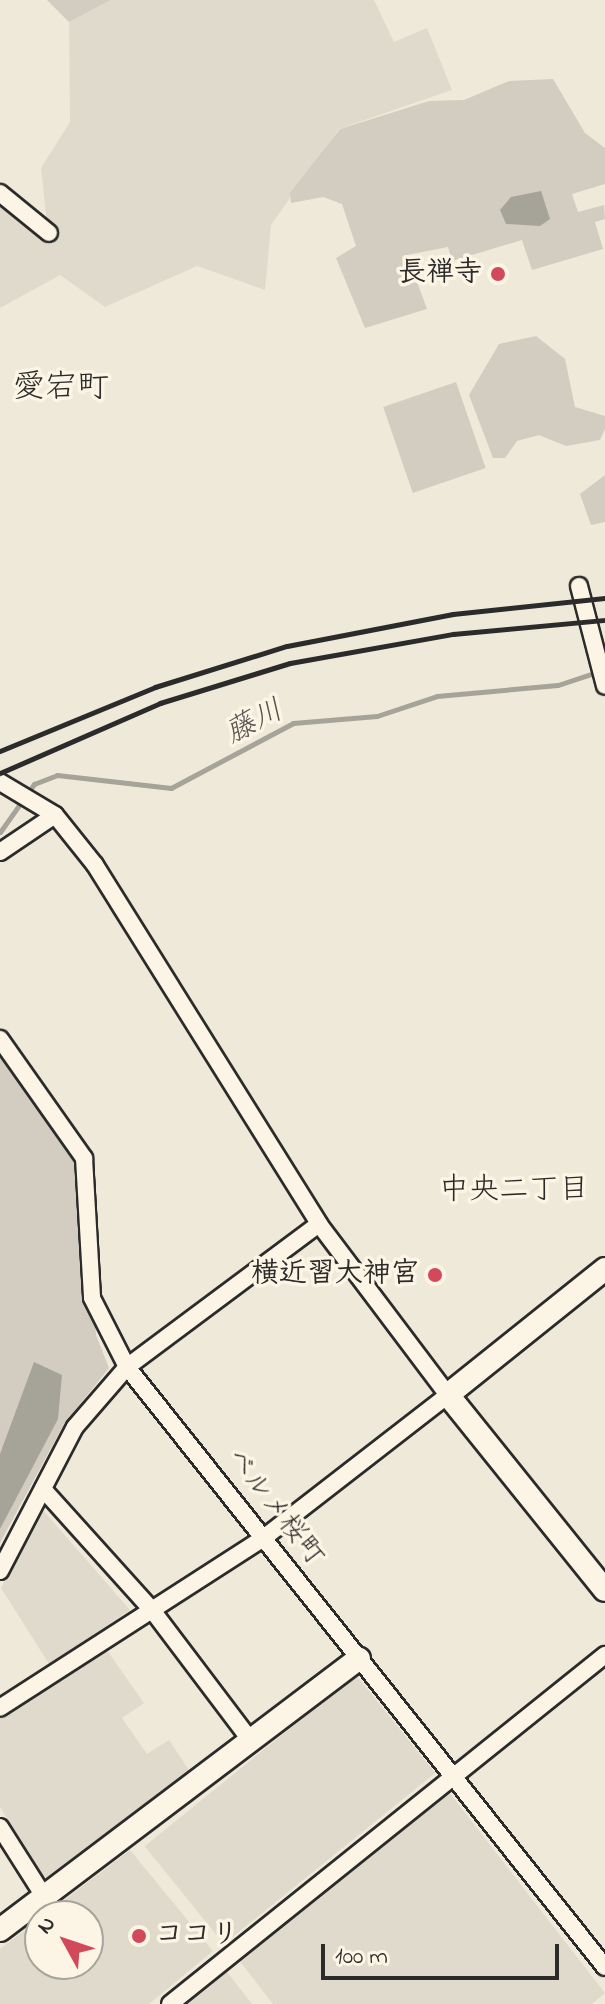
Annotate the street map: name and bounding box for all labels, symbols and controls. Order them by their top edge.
place label: 長禅寺 [398,257,482,291]
marker: 長禅寺 [489,265,507,283]
district label: 愛宕町 [13,370,109,408]
water label: 藤川 [220,693,290,753]
district label: 中央二丁目 [439,1173,589,1209]
place label: 横近習大神宮 [251,1258,419,1292]
marker: 横近習大神宮 [426,1266,444,1284]
street label: ベルメ桜町 [218,1442,330,1574]
north arrow [24,1900,104,1980]
text: N [30,1910,64,1942]
place label: ココリ [155,1919,239,1953]
marker: ココリ [130,1927,148,1945]
scale bar [325,1928,563,1978]
text: 100 m [335,1940,388,1975]

